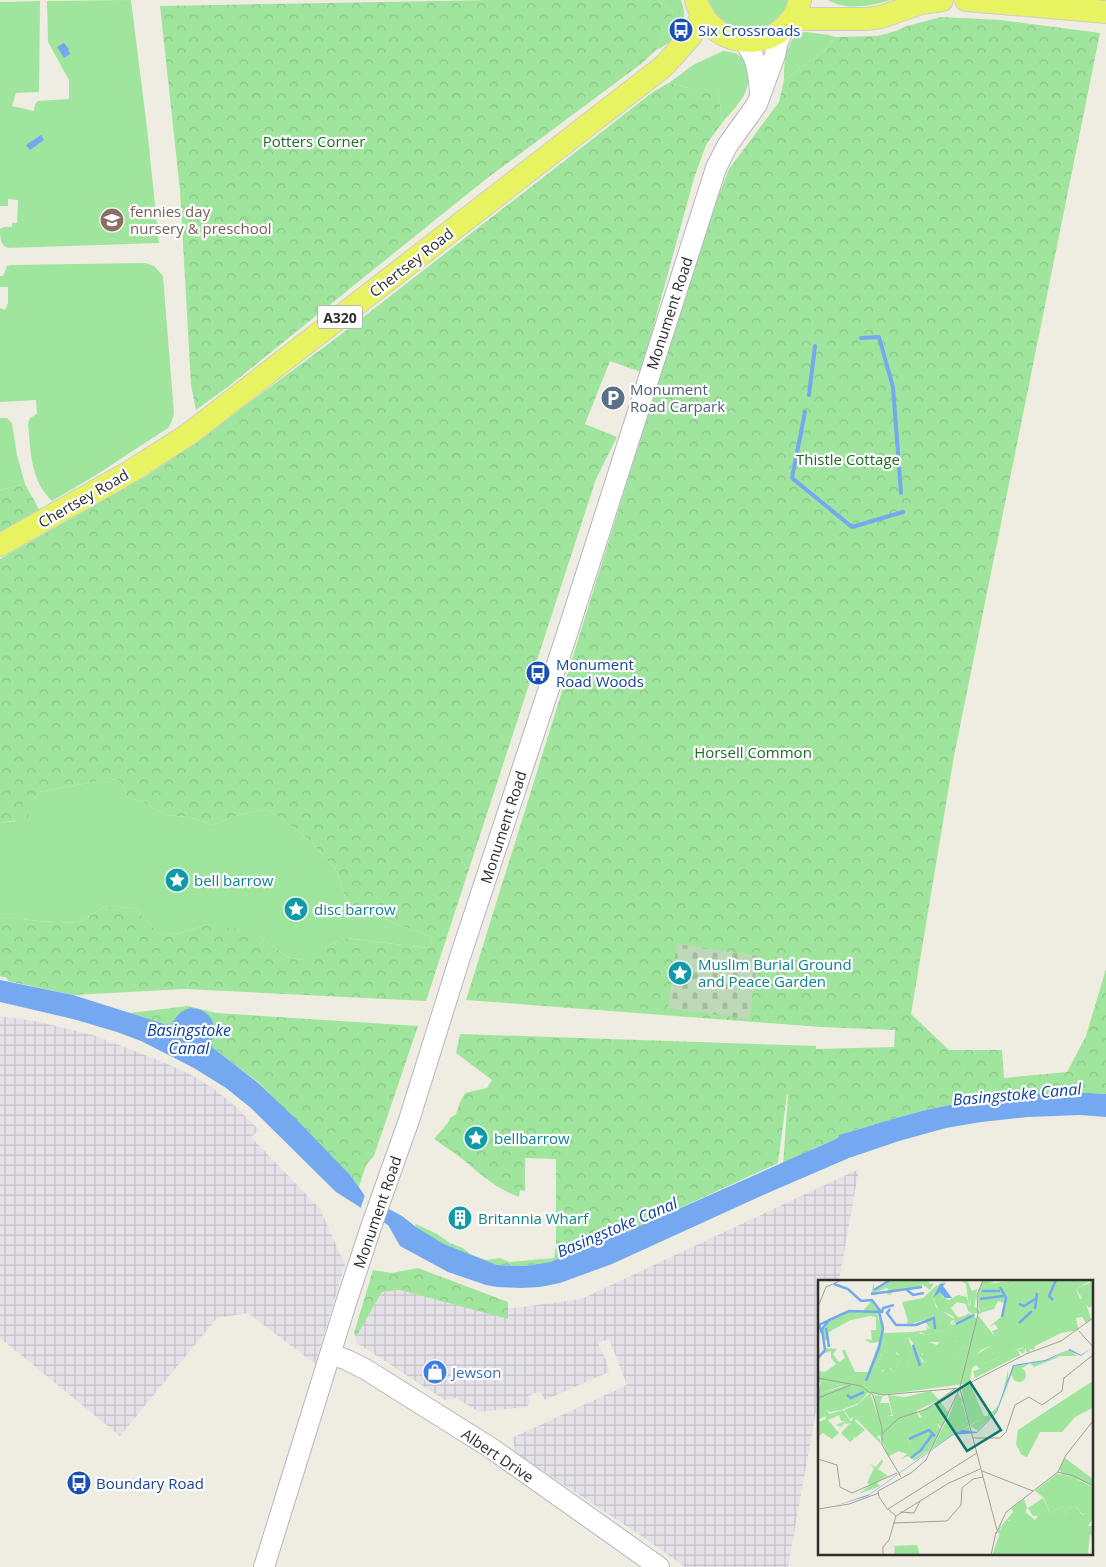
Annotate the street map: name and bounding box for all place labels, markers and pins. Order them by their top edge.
bus stop icon: Six Crossroads [668,17,694,43]
place label: Six Crossroads [698,20,800,40]
place label: fennies day nursery & preschool [130,201,272,238]
school or university icon: fennies day nursery & preschool [99,207,125,233]
place label: Monument Road Carpark [630,379,725,416]
parking icon: Monument Road Carpark [600,385,626,411]
place label: Monument Road Woods [556,654,644,691]
bus stop icon: Monument Road Woods [525,660,551,686]
place icon: bell barrow [164,867,190,893]
place label: bell barrow [194,870,274,890]
place icon: disc barrow [283,896,309,922]
place label: disc barrow [314,899,396,919]
place label: Muslim Burial Ground and Peace Garden [698,954,852,991]
place icon: Muslim Burial Ground and Peace Garden [667,960,693,986]
place icon: bellbarrow [463,1125,489,1151]
place label: bellbarrow [494,1128,570,1148]
building icon: Britannia Wharf [447,1205,473,1231]
place label: Britannia Wharf [478,1208,589,1228]
shop icon: Jewson [422,1359,448,1385]
place label: Jewson [450,1362,501,1382]
bus stop icon: Boundary Road [66,1470,92,1496]
place label: Boundary Road [96,1473,204,1493]

